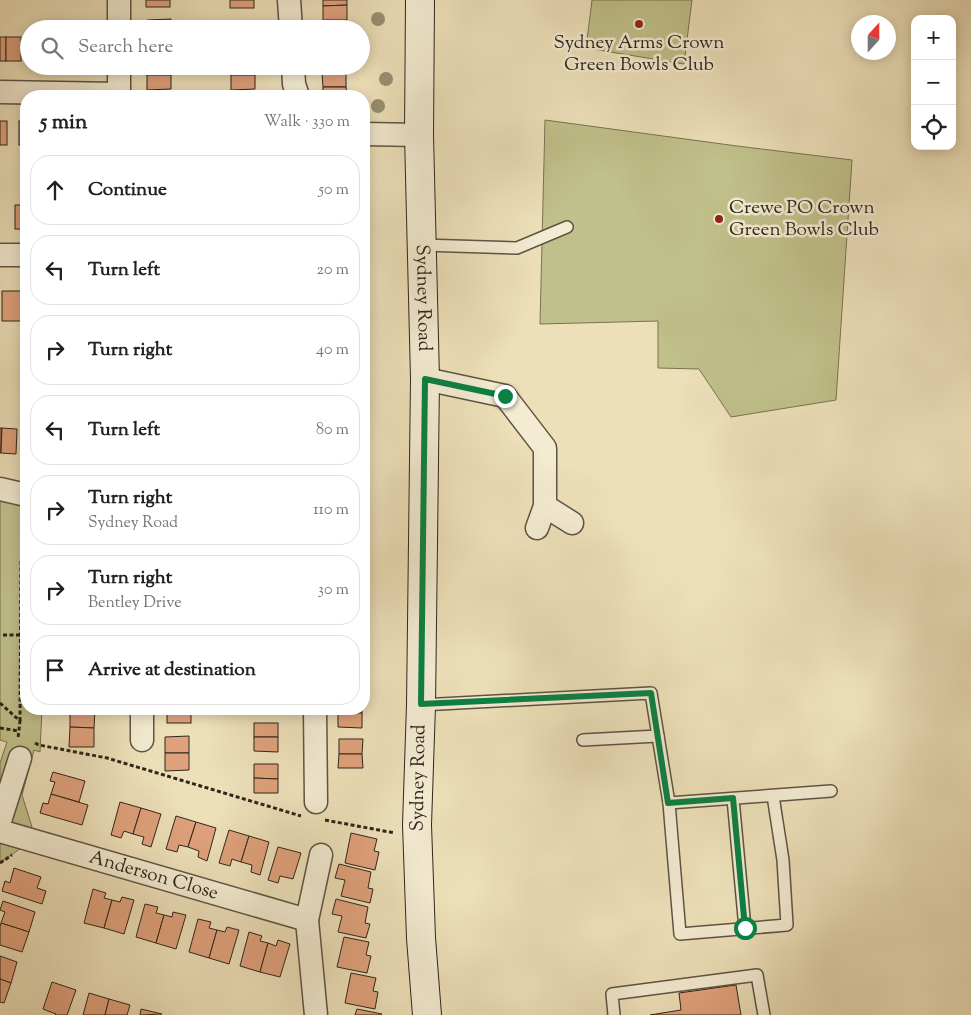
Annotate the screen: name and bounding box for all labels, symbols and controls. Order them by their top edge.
north arrow [851,15,896,60]
map controls [911,15,956,150]
button: + [911,15,956,60]
marker: Sydney Arms Crown Green Bowls Club [633,18,645,30]
search box [20,20,370,75]
place label: Sydney Arms Crown Green Bowls Club [553,30,725,79]
icon: search [38,34,66,62]
text: Search here [78,34,173,61]
button: − [911,60,956,105]
button: locate [911,105,956,150]
text: 5 min [40,108,87,138]
text: Walk · 330 m [264,111,350,134]
icon: ahead [41,176,69,204]
text: Continue [88,177,167,204]
text: 50 m [318,179,349,202]
place label: Crewe PO Crown Green Bowls Club [729,195,879,244]
marker: Crewe PO Crown Green Bowls Club [713,213,725,225]
street label: Sydney Road [408,244,438,352]
icon: left [41,256,69,284]
text: Turn left [88,257,160,284]
text: 20 m [316,259,349,282]
icon: right [41,336,69,364]
text: Turn right [88,337,172,364]
text: 40 m [316,339,349,362]
route end [494,385,517,408]
icon: left [41,416,69,444]
text: Turn left [88,417,160,444]
text: 80 m [316,419,349,442]
text: Turn right [88,485,172,512]
icon: right [41,496,69,524]
text: 110 m [313,499,349,522]
text: Sydney Road [88,512,178,535]
text: Turn right [88,565,172,592]
icon: right [41,576,69,604]
text: 30 m [318,579,349,602]
text: Bentley Drive [88,592,182,615]
icon: arrive [41,656,69,684]
text: Arrive at destination [88,657,256,684]
street label: Sydney Road [405,724,433,832]
street label: Anderson Close [86,844,222,907]
route start [734,917,757,940]

